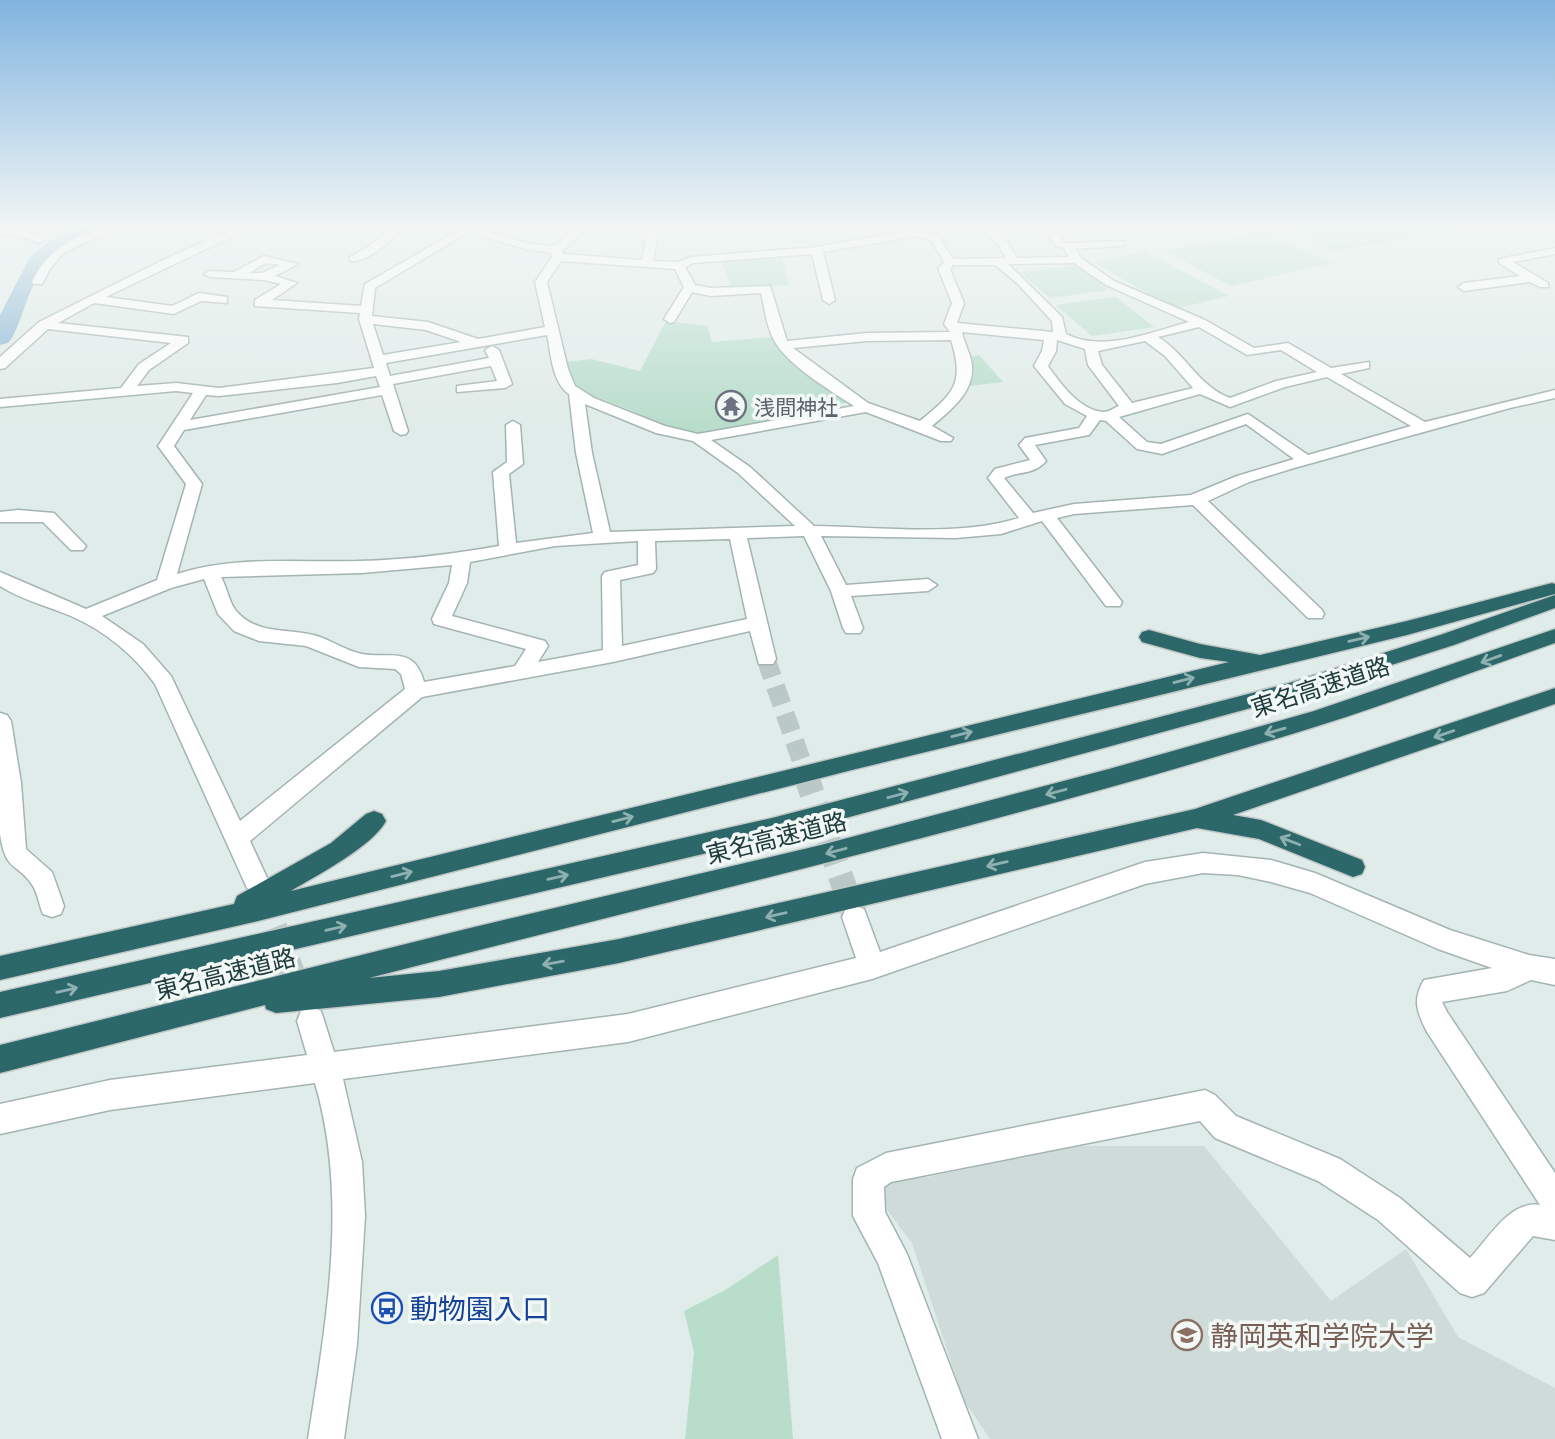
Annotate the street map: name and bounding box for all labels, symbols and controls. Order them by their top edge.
temple icon: 浅間神社 [714,389,748,423]
place label: 浅間神社 [754,394,838,419]
one-way arrow [1347,631,1370,645]
street label: 東名高速道路 [1247,650,1393,722]
one-way arrow [1480,654,1502,666]
one-way arrow [1172,673,1195,687]
one-way arrow [1264,725,1286,738]
one-way arrow [951,727,973,740]
one-way arrow [1433,728,1455,741]
one-way arrow [1045,787,1067,800]
one-way arrow [886,788,909,801]
street label: 東名高速道路 [703,806,849,868]
one-way arrow [611,812,634,825]
one-way arrow [1279,833,1301,846]
one-way arrow [825,845,848,858]
one-way arrow [986,858,1009,871]
one-way arrow [390,867,413,880]
one-way arrow [546,870,569,883]
one-way arrow [765,909,788,922]
one-way arrow [324,921,347,935]
street label: 東名高速道路 [152,942,298,1004]
one-way arrow [542,957,565,970]
one-way arrow [55,983,78,996]
bus stop icon: 動物園入口 [370,1291,404,1325]
place label: 動物園入口 [410,1291,550,1325]
school or university icon: 静岡英和学院大学 [1170,1318,1204,1352]
place label: 静岡英和学院大学 [1210,1318,1434,1352]

